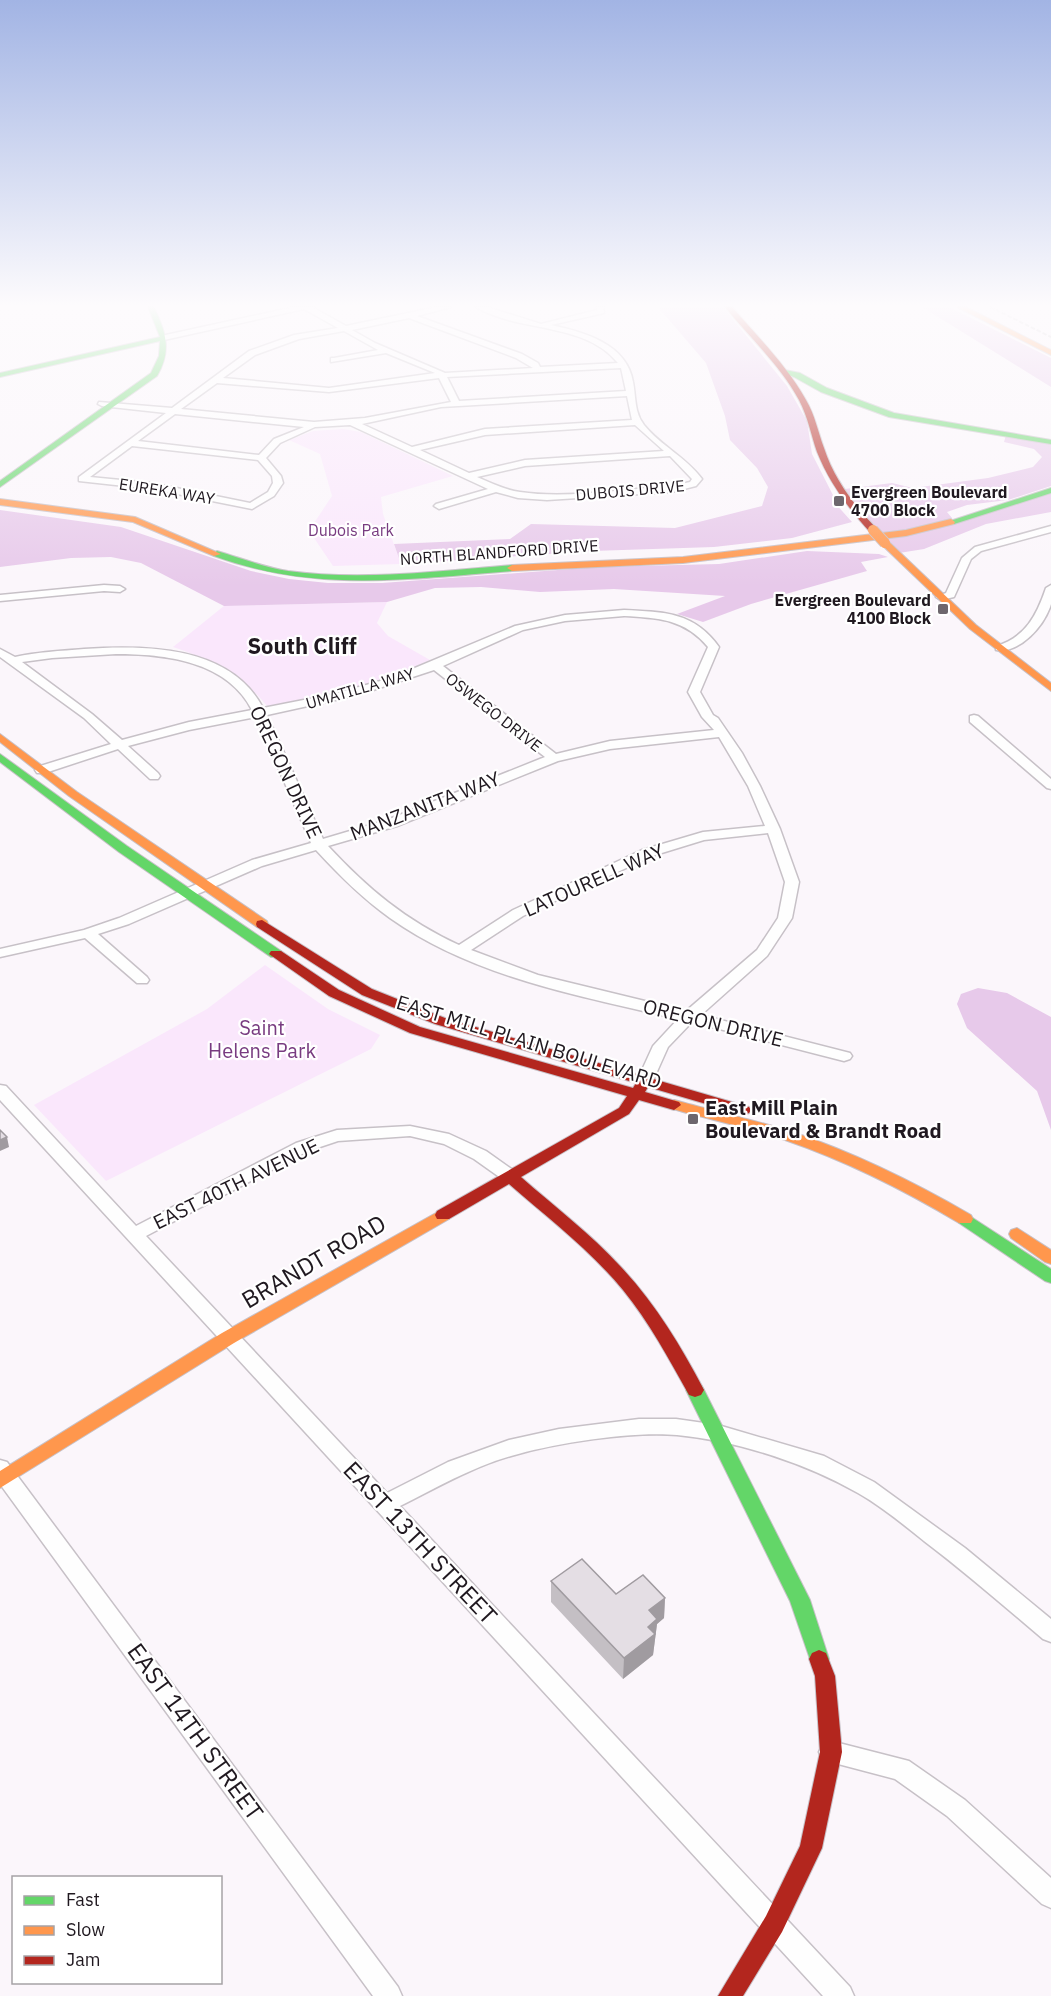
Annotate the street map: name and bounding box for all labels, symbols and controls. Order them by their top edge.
street label: EUREKA WAY [118,474,217,509]
street label: DUBOIS DRIVE [575,475,685,505]
place label: Evergreen Boulevard 4700 Block [851,482,1008,520]
marker: Evergreen Boulevard 4700 Block [832,494,846,508]
park label: Dubois Park [308,520,395,540]
street label: NORTH BLANDFORD DRIVE [399,535,599,569]
place label: Evergreen Boulevard 4100 Block [774,590,932,628]
marker: Evergreen Boulevard 4100 Block [936,602,950,616]
district label: South Cliff [247,631,357,660]
street label: UMATILLA WAY [303,663,417,713]
street label: OSWEGO DRIVE [442,668,546,756]
street label: OREGON DRIVE [244,701,329,843]
street label: MANZANITA WAY [346,764,504,847]
street label: LATOURELL WAY [519,836,668,923]
street label: EAST MILL PLAIN BOULEVARD [393,988,665,1095]
street label: OREGON DRIVE [640,992,786,1053]
park label: Saint Helens Park [208,1014,316,1064]
place label: East Mill Plain Boulevard & Brandt Road [705,1094,942,1144]
marker: East Mill Plain Boulevard & Brandt Road [686,1112,700,1126]
street label: EAST 40TH AVENUE [148,1132,323,1235]
street label: BRANDT ROAD [236,1207,391,1315]
street label: EAST 13TH STREET [337,1454,505,1631]
street label: EAST 14TH STREET [121,1636,271,1827]
legend [12,1876,222,1984]
text: Fast [66,1888,100,1911]
text: Slow [66,1918,105,1941]
text: Jam [66,1948,101,1971]

